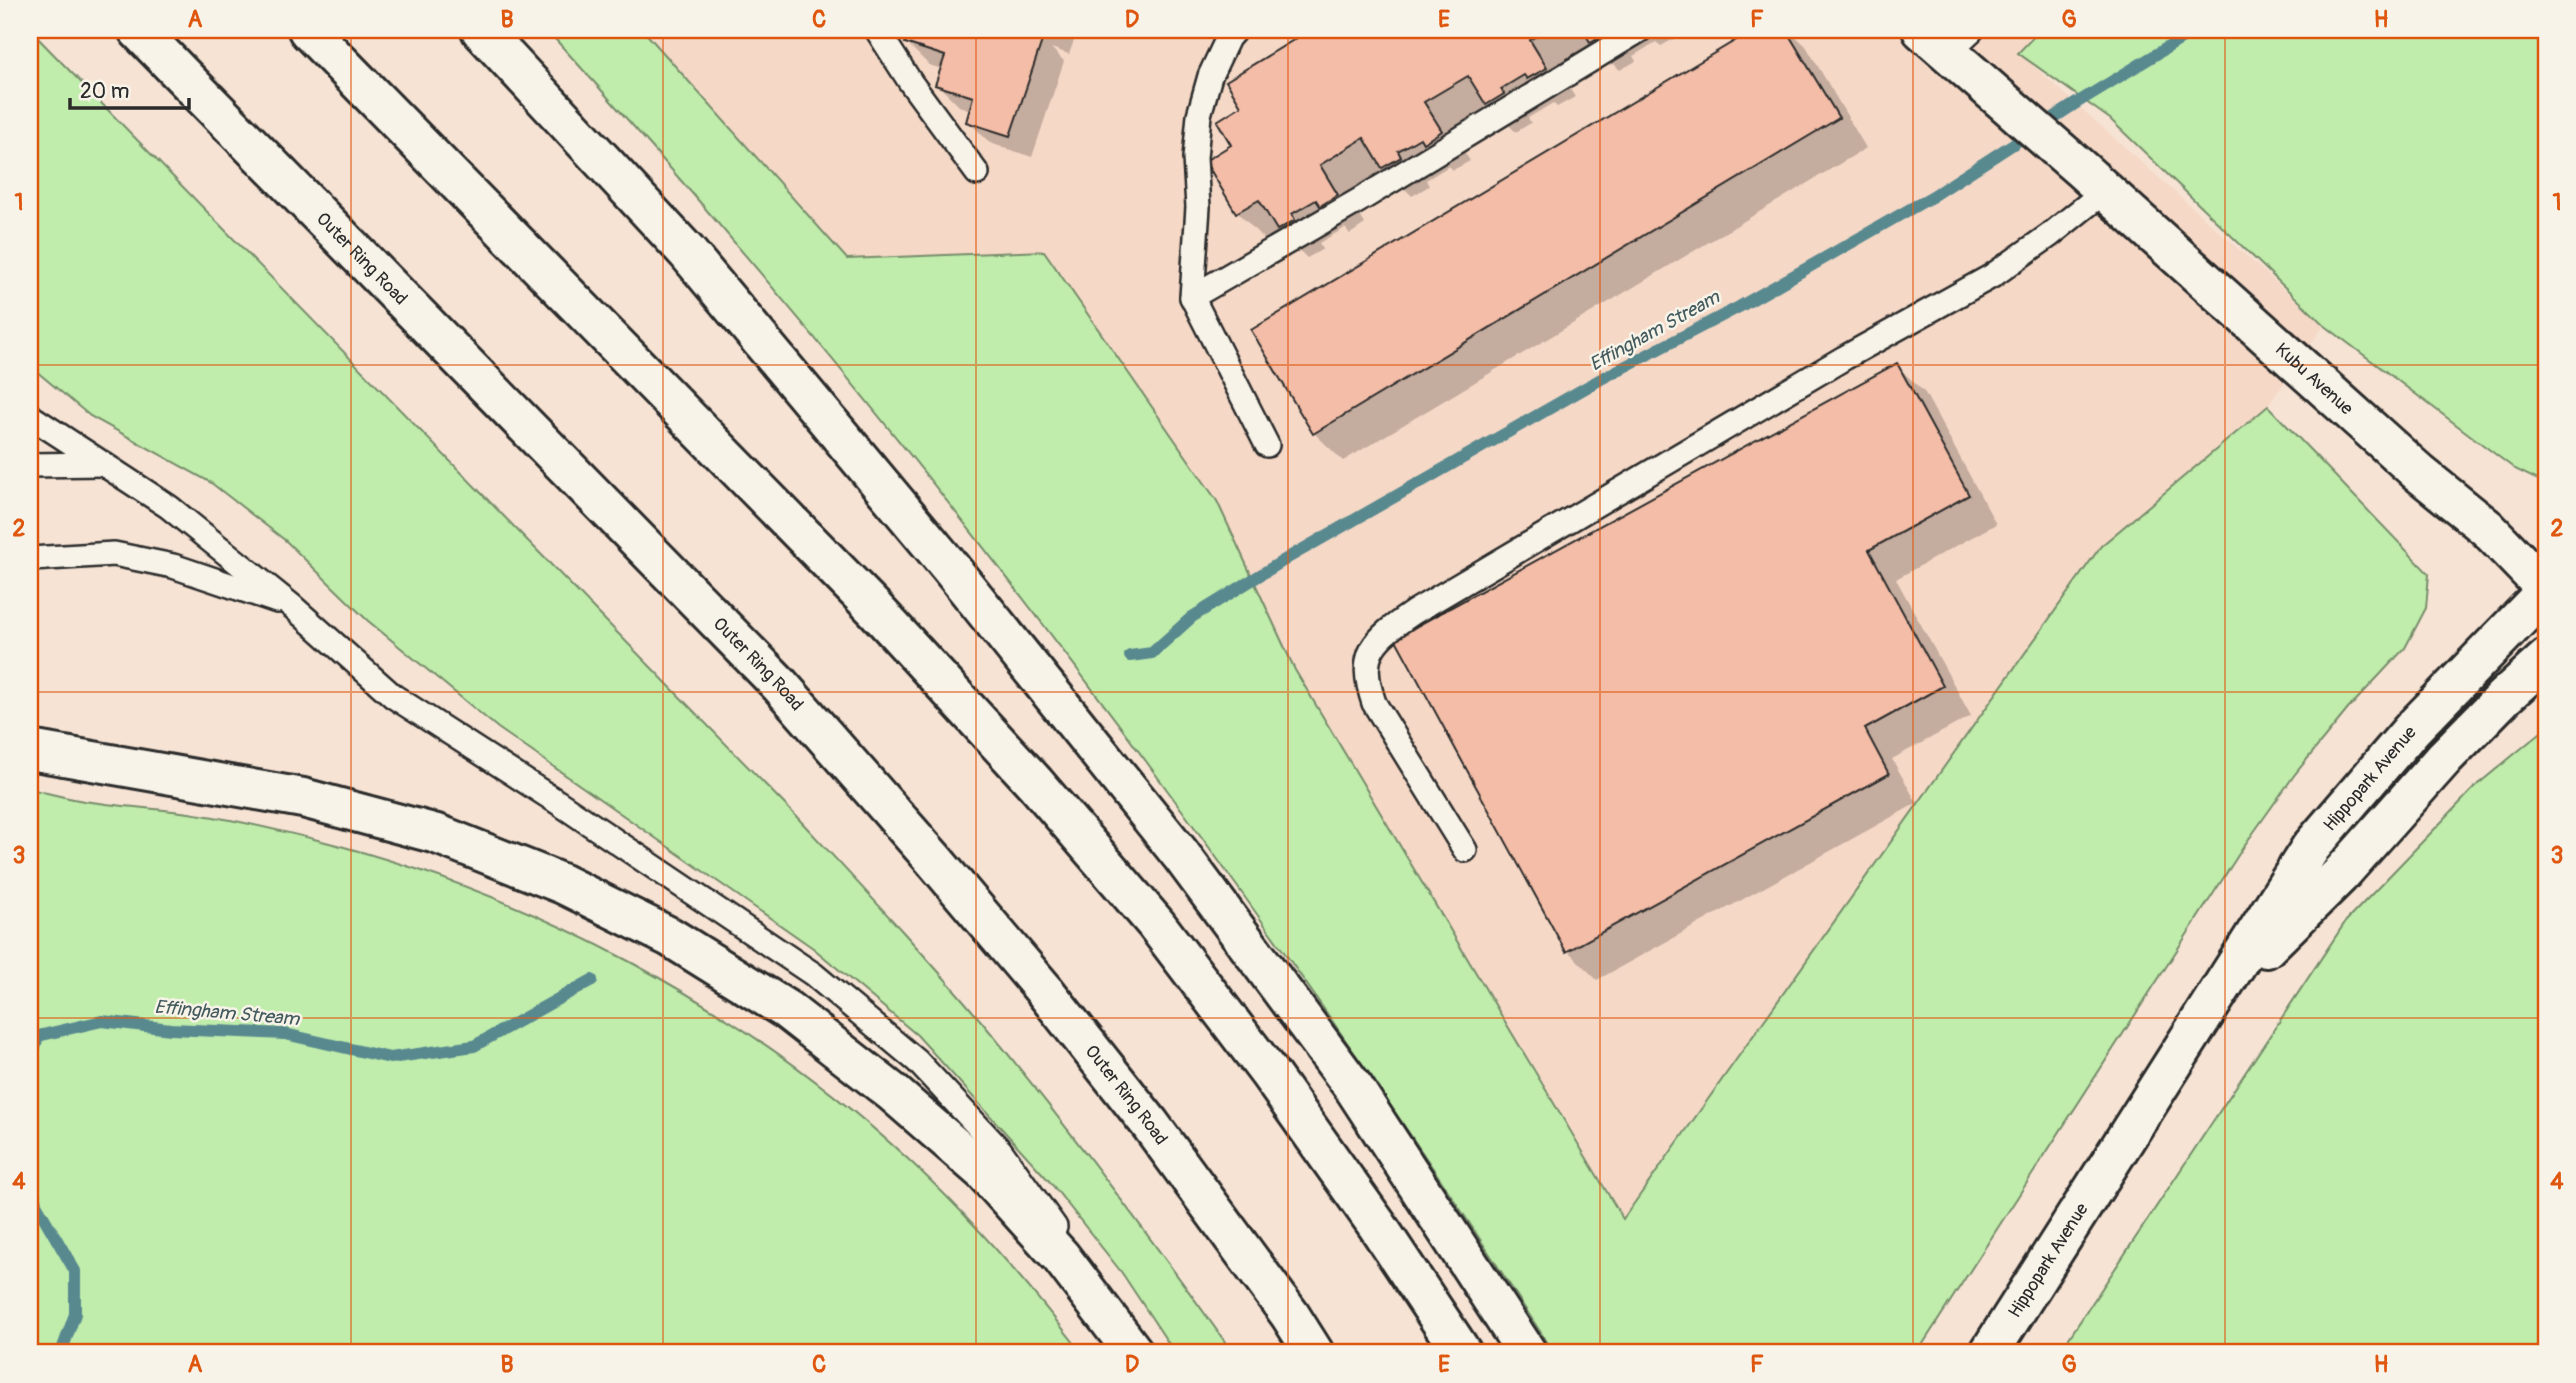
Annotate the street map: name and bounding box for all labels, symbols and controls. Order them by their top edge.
text: A [188,5,203,34]
text: B [500,5,514,34]
text: C [812,5,826,34]
text: D [1125,5,1139,34]
text: E [1438,5,1450,34]
text: F [1750,5,1764,34]
text: G [2061,5,2077,34]
text: H [2374,5,2388,34]
scale bar [70,66,189,110]
text: 20 m [80,78,129,105]
text: 1 [15,188,24,217]
text: 1 [2553,188,2562,217]
street label: Outer Ring Road [311,208,412,310]
water label: Effingham Stream [1585,285,1725,377]
street label: Kubu Avenue [2270,338,2358,420]
text: 2 [13,514,26,543]
text: 2 [2551,514,2564,543]
street label: Outer Ring Road [708,613,808,716]
street label: Hippopark Avenue [2319,721,2422,836]
text: 3 [13,841,25,870]
text: 3 [2551,841,2563,870]
water label: Effingham Stream [154,995,301,1031]
street label: Outer Ring Road [1080,1040,1172,1150]
text: 4 [12,1167,26,1196]
text: 4 [2550,1167,2564,1196]
street label: Hippopark Avenue [2003,1199,2094,1322]
text: A [188,1350,203,1379]
text: B [500,1350,514,1379]
text: C [812,1350,826,1379]
text: D [1125,1350,1139,1379]
text: E [1438,1350,1450,1379]
text: F [1750,1350,1764,1379]
text: G [2061,1350,2077,1379]
text: H [2374,1350,2388,1379]

